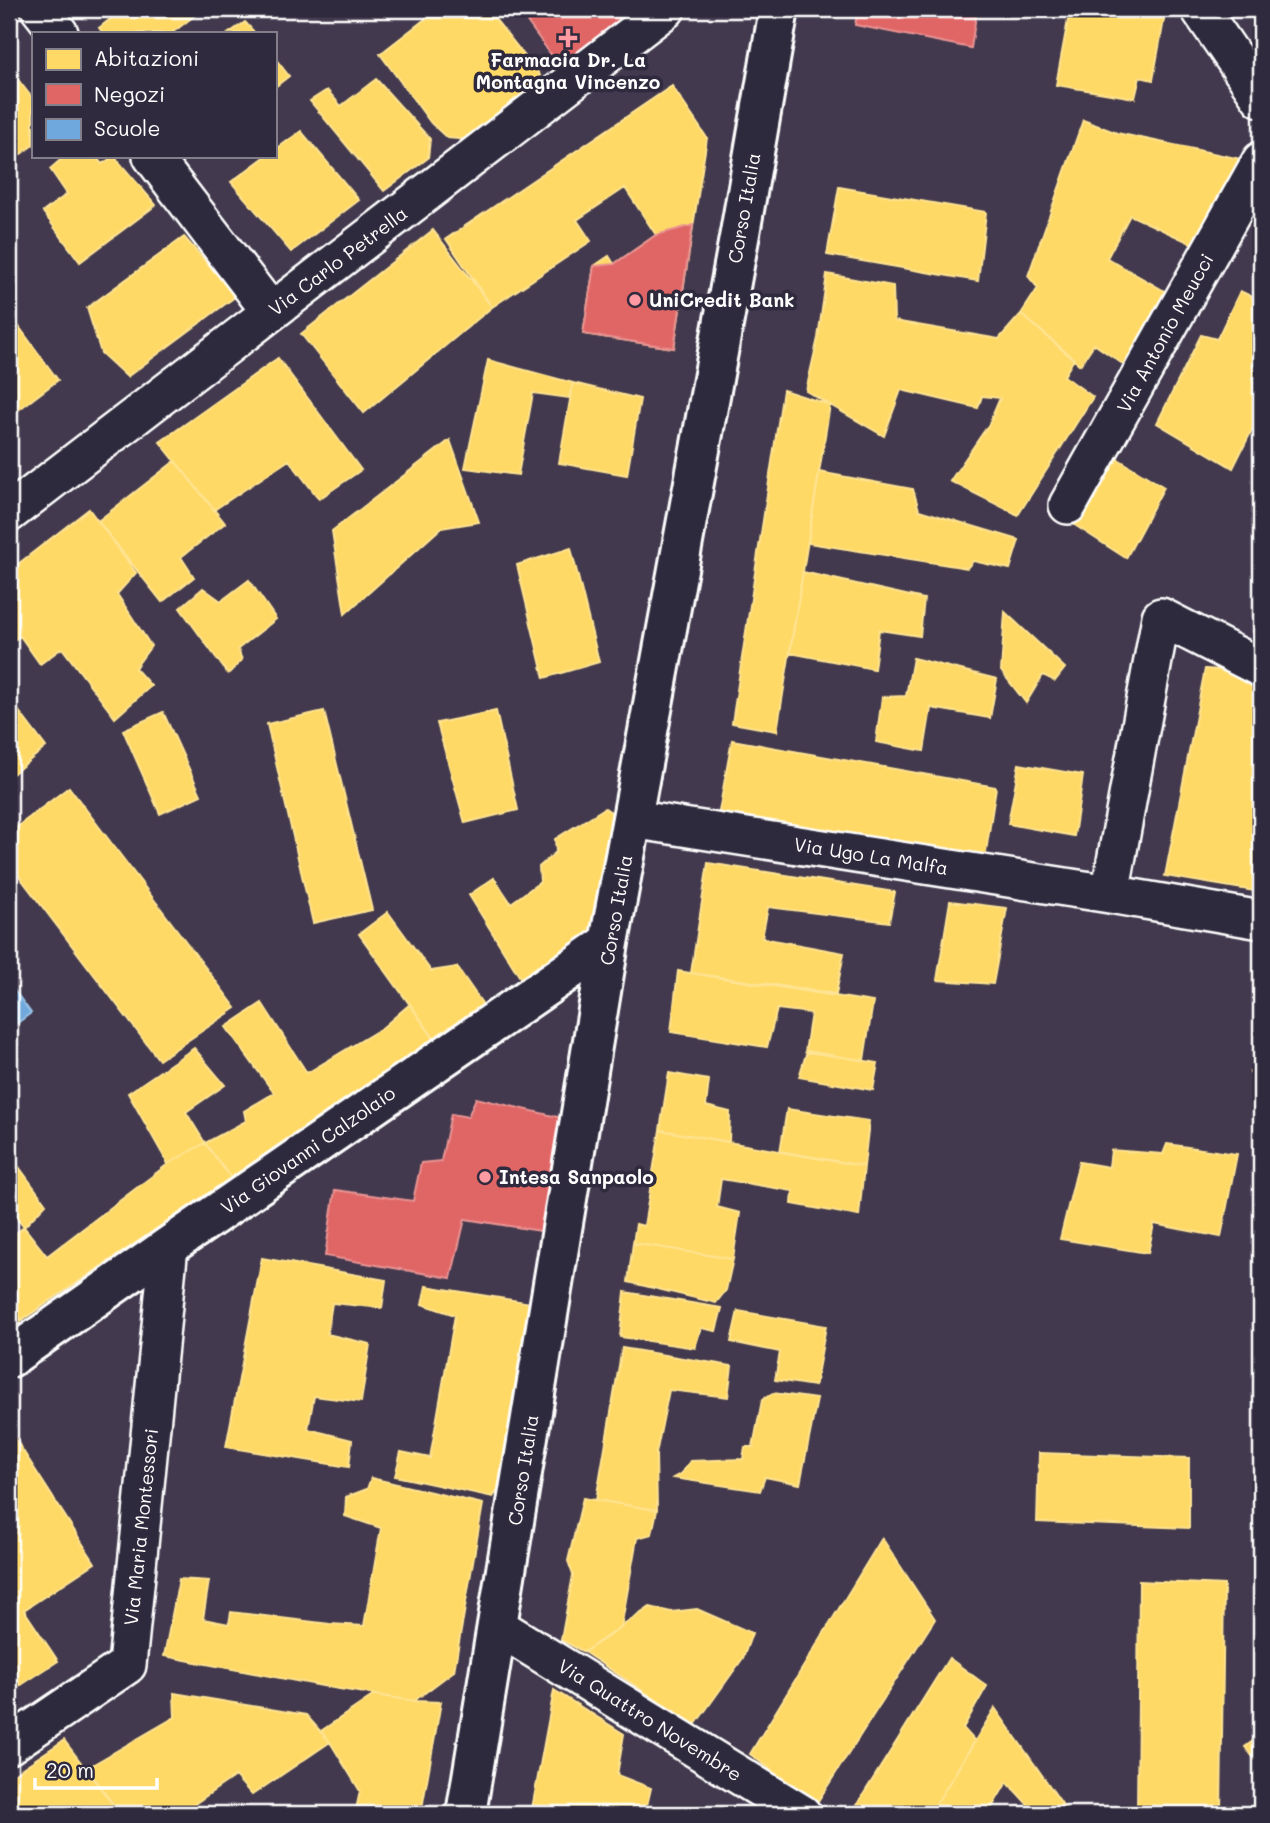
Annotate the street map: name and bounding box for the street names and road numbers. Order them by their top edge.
street label: Corso Italia [721,151,766,265]
street label: Via Carlo Petrella [263,200,412,321]
street label: Via Antonio Meucci [1110,249,1219,417]
street label: Via Ugo La Malfa [792,831,950,880]
street label: Corso Italia [593,853,638,967]
street label: Via Giovanni Calzolaio [215,1080,400,1219]
street label: Corso Italia [501,1413,544,1527]
street label: Via Maria Montessori [118,1427,163,1627]
street label: Via Quattro Novembre [554,1653,747,1786]

